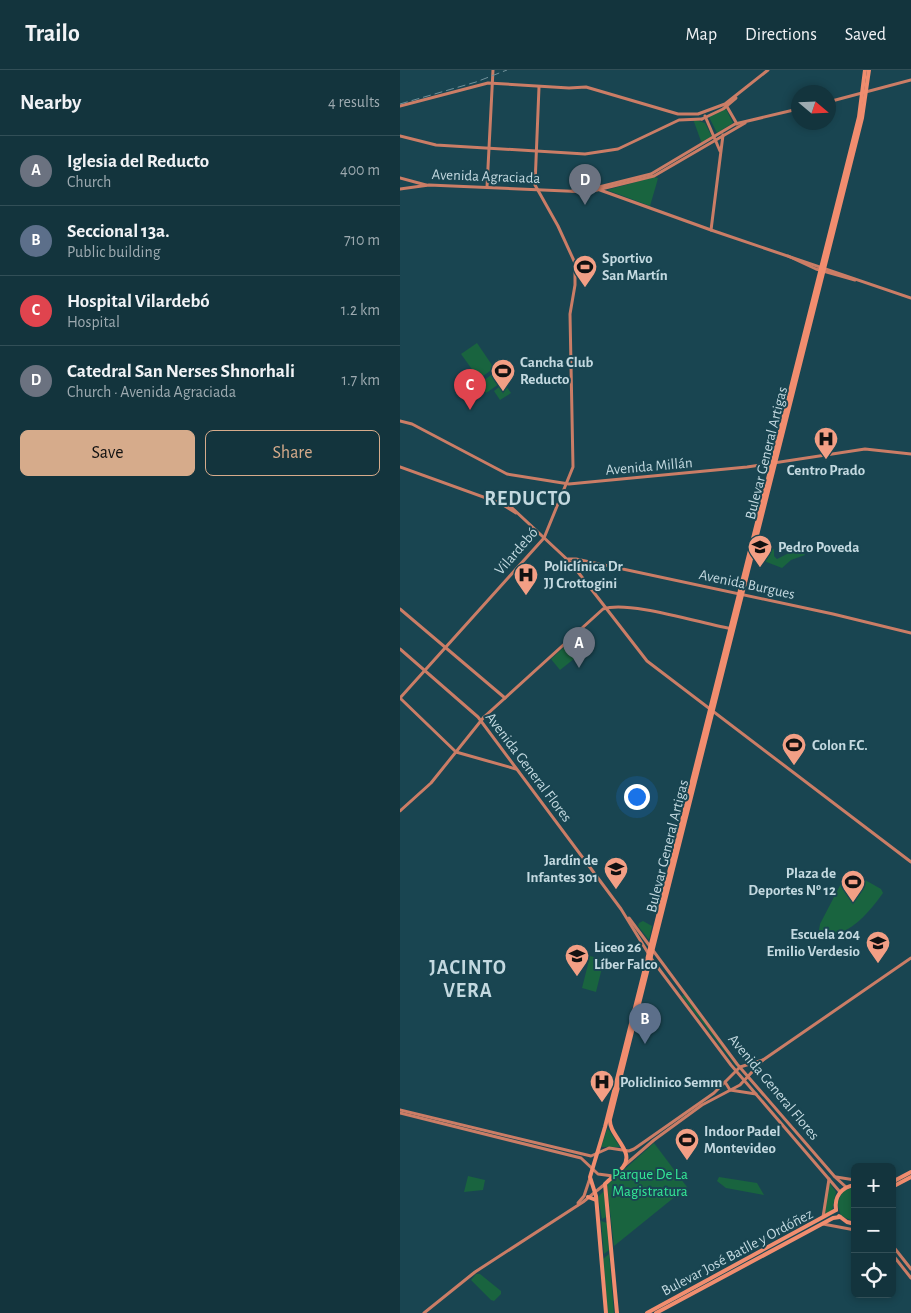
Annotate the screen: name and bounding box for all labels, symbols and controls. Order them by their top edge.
text: Trailo [25,22,80,46]
text: Map [686,26,717,44]
text: Directions [745,26,817,44]
text: Saved [845,26,886,44]
north arrow [791,85,836,130]
text: Nearby [20,92,81,113]
text: 4 results [328,94,380,110]
text: Iglesia del Reducto [67,152,209,171]
text: A [31,162,41,178]
text: 400 m [340,162,380,178]
pin: D [569,164,601,205]
street label: Avenida Agraciada [431,167,541,186]
text: Church [67,174,111,190]
text: Seccional 13a. [67,222,170,241]
text: B [31,232,41,248]
text: 710 m [344,232,380,248]
text: Public building [67,244,161,260]
place label: Sportivo San Martín [602,251,668,283]
sports icon: Sportivo San Martín [572,254,598,288]
text: Hospital Vilardebó [67,292,210,311]
text: C [32,302,40,318]
text: 1.2 km [341,302,380,318]
text: Hospital [67,314,120,330]
place label: Cancha Club Reducto [520,355,594,387]
sports icon: Cancha Club Reducto [490,358,516,392]
text: Catedral San Nerses Shnorhali [67,362,295,381]
pin: C [454,369,486,410]
text: D [31,372,41,388]
text: 1.7 km [341,372,380,388]
text: Church · Avenida Agraciada [67,384,236,400]
street label: Bulevar General Artigas [743,385,790,521]
hospital icon: Centro Prado [813,426,839,460]
button: Save [20,430,195,476]
button: Share [205,430,380,476]
street label: Avenida Millán [605,455,693,478]
place label: Centro Prado [787,463,865,478]
district label: REDUCTO [484,489,572,509]
street label: Vilardebó [492,525,541,578]
school or university icon: Pedro Poveda [747,534,773,568]
place label: Pedro Poveda [778,540,859,555]
place label: Policlínica Dr JJ Crottogini [544,559,623,591]
hospital icon: Policlínica Dr JJ Crottogini [513,562,539,596]
street label: Avenida Burgues [698,567,796,602]
pin: A [563,627,595,668]
street label: Avenida General Flores [483,710,575,825]
sports icon: Colon F.C. [781,732,807,766]
place label: Colon F.C. [812,738,868,753]
street label: Bulevar General Artigas [644,778,691,914]
your location [624,784,650,810]
place label: Jardín de Infantes 301 [526,853,598,885]
school or university icon: Jardín de Infantes 301 [603,856,629,890]
place label: Plaza de Deportes Nº 12 [748,866,836,898]
sports icon: Plaza de Deportes Nº 12 [840,869,866,903]
place label: Escuela 204 Emilio Verdesio [767,927,860,959]
school or university icon: Escuela 204 Emilio Verdesio [865,930,891,964]
place label: Liceo 26 Líber Falco [594,940,658,972]
school or university icon: Liceo 26 Líber Falco [564,943,590,977]
district label: JACINTO VERA [429,958,507,1001]
pin: B [629,1003,661,1044]
street label: Avenida General Flores [725,1032,822,1143]
hospital icon: Policlinico Semm [589,1069,615,1103]
place label: Policlinico Semm [620,1075,722,1090]
place label: Indoor Padel Montevideo [704,1124,780,1156]
sports icon: Indoor Padel Montevideo [674,1127,700,1161]
map controls [851,1163,896,1298]
button: + [851,1163,896,1208]
park label: Parque De La Magistratura [612,1167,688,1199]
street label: Bulevar José Batlle y Ordóñez [659,1206,815,1299]
button: − [851,1208,896,1253]
button: locate [851,1253,896,1298]

